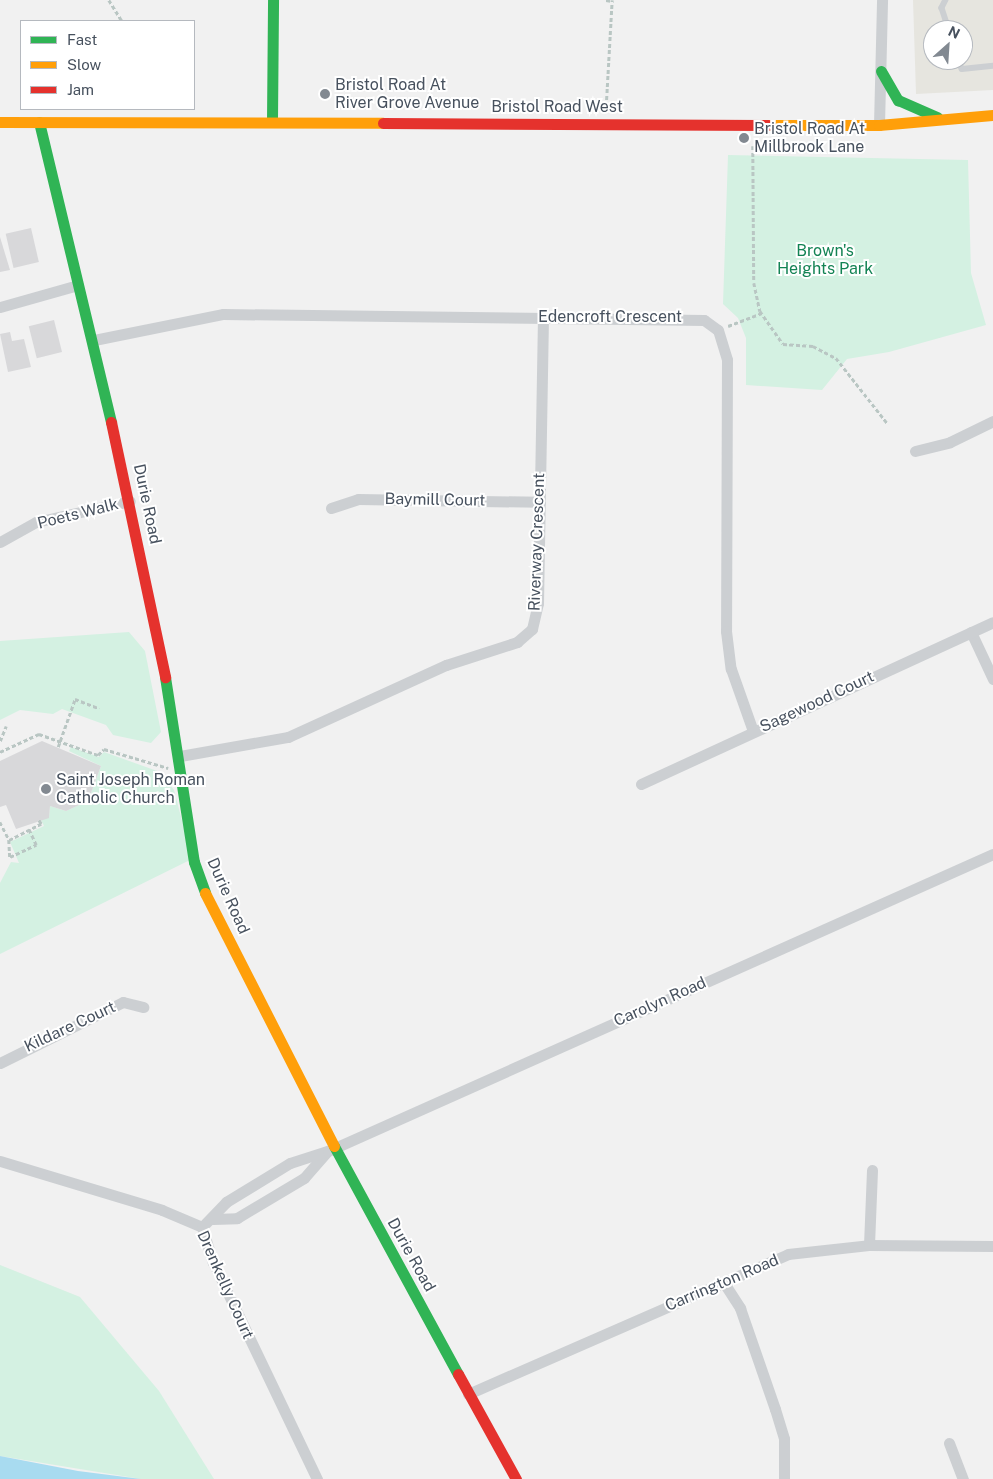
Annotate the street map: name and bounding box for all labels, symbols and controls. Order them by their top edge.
legend [20,20,195,110]
north arrow [923,20,973,70]
text: N [946,23,963,42]
text: Fast [67,31,97,48]
text: Slow [67,56,101,73]
place label: Bristol Road At River Grove Avenue [335,75,479,113]
text: Jam [67,81,94,98]
marker: Bristol Road At River Grove Avenue [319,88,331,100]
street label: Bristol Road West [491,97,623,117]
place label: Bristol Road At Millbrook Lane [754,119,865,157]
marker: Bristol Road At Millbrook Lane [738,132,750,144]
park label: Brown's Heights Park [777,241,873,279]
street label: Edencroft Crescent [538,307,682,327]
street label: Durie Road [129,462,165,546]
street label: Riverway Crescent [525,472,549,612]
street label: Baymill Court [384,490,486,510]
street label: Poets Walk [35,495,121,533]
street label: Sagewood Court [757,667,877,737]
place label: Saint Joseph Roman Catholic Church [56,770,205,808]
marker: Saint Joseph Roman Catholic Church [40,783,52,795]
street label: Durie Road [203,855,253,937]
street label: Carolyn Road [611,973,709,1031]
street label: Kildare Court [21,997,119,1057]
street label: Durie Road [383,1215,439,1295]
street label: Drenkelly Court [193,1228,257,1342]
street label: Carrington Road [662,1250,782,1316]

